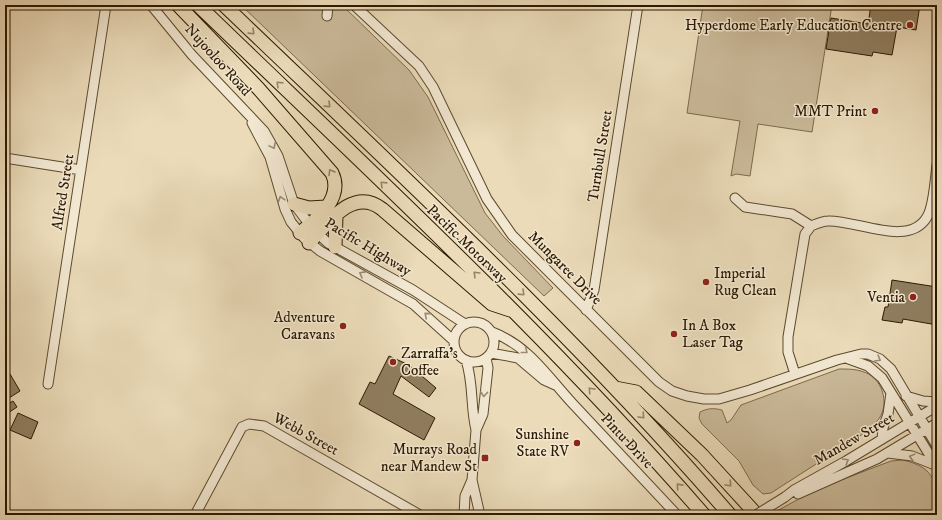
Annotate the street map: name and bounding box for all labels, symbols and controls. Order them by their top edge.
place label: Hyperdome Early Education Centre [685,16,902,35]
street label: Nujooloo Road [181,20,256,100]
marker: Hyperdome Early Education Centre [905,20,915,30]
one-way arrow [247,27,255,35]
one-way arrow [276,81,284,88]
one-way arrow [323,100,331,108]
place label: MMT Print [794,102,867,121]
marker: MMT Print [870,106,880,116]
street label: Turnbull Street [583,108,617,203]
one-way arrow [268,142,276,149]
street label: Alfred Street [48,152,78,231]
one-way arrow [328,169,335,176]
one-way arrow [380,181,388,188]
one-way arrow [277,196,286,203]
street label: Pacific Motorway [423,201,512,288]
street label: Pacific Highway [321,214,416,281]
street label: Mungaree Drive [524,227,606,309]
place label: Imperial Rug Clean [714,264,777,300]
one-way arrow [473,271,481,279]
one-way arrow [359,272,366,279]
marker: Imperial Rug Clean [701,277,711,287]
one-way arrow [517,288,525,295]
place label: Ventia [866,288,906,307]
marker: Ventia [908,292,918,302]
place label: Adventure Caravans [274,308,335,344]
one-way arrow [424,313,432,320]
place label: In A Box Laser Tag [682,316,744,352]
marker: Adventure Caravans [338,321,348,331]
marker: In A Box Laser Tag [669,329,679,339]
place label: Zarraffa's Coffee [401,344,458,380]
one-way arrow [521,347,528,354]
one-way arrow [874,354,881,361]
marker: Zarraffa's Coffee [388,357,398,367]
one-way arrow [588,387,595,395]
one-way arrow [479,391,488,397]
street label: Webb Street [269,408,342,460]
street label: Mandew Street [810,408,898,470]
street label: Pintu Drive [597,409,657,473]
one-way arrow [637,411,645,419]
place label: Sunshine State RV [515,425,569,461]
marker: Sunshine State RV [572,438,582,448]
place label: Murrays Road near Mandew St [381,440,478,476]
marker: Murrays Road near Mandew St [480,453,490,463]
one-way arrow [909,453,916,462]
one-way arrow [842,458,849,465]
one-way arrow [725,480,732,487]
one-way arrow [676,483,683,490]

